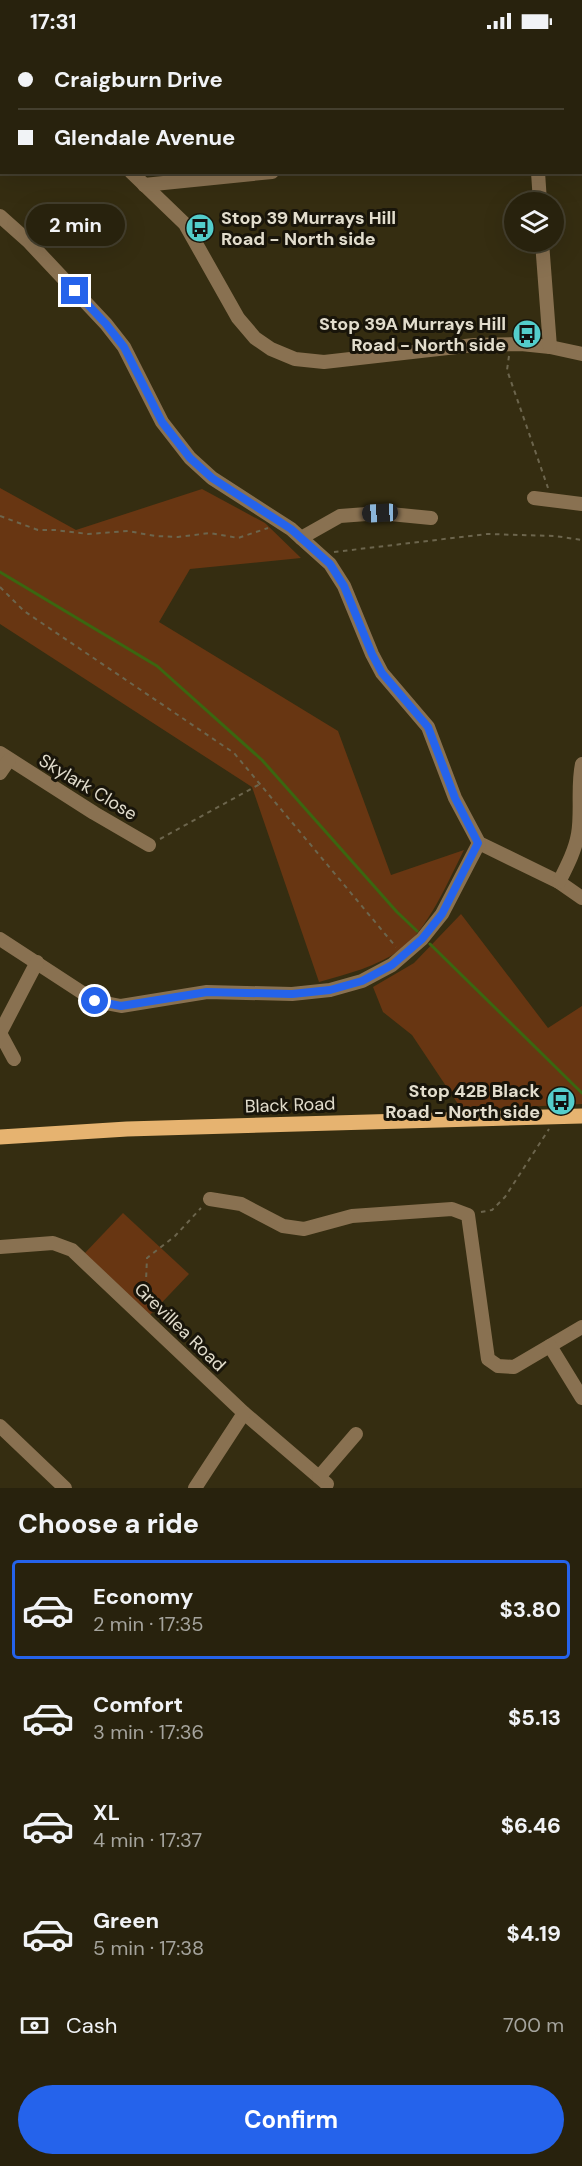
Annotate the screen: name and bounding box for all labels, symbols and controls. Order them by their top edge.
text: 17:31 [30,7,77,36]
text: Craigburn Drive [54,65,223,94]
text: Glendale Avenue [54,123,235,152]
map controls [504,192,564,252]
button: layers [504,192,564,252]
callout: 2 min [26,204,124,246]
place label: Stop 39 Murrays Hill Road - North side [221,206,396,251]
text: 2 min [49,212,102,238]
bus stop icon: Stop 39 Murrays Hill Road - North side [184,212,216,244]
route end [61,277,88,304]
place label: Stop 39A Murrays Hill Road - North side [319,312,506,357]
bus stop icon: Stop 39A Murrays Hill Road - North side [511,318,543,350]
car [362,503,398,523]
street label: Skylark Close [34,748,142,826]
route start [81,987,108,1014]
place label: Stop 42B Black Road - North side [385,1079,541,1124]
bus stop icon: Stop 42B Black Road - North side [545,1085,577,1117]
street label: Black Road [244,1091,336,1119]
street label: Grevillea Road [129,1277,231,1377]
text: Choose a ride [18,1506,199,1541]
text: Economy [93,1582,193,1611]
icon: car [21,1583,75,1637]
text: $3.80 [499,1595,561,1624]
text: 2 min · 17:35 [93,1611,204,1637]
text: Comfort [93,1690,183,1719]
icon: car [21,1691,75,1745]
text: $5.13 [508,1703,561,1732]
text: 3 min · 17:36 [93,1719,204,1745]
text: XL [93,1798,120,1827]
icon: car [21,1799,75,1853]
text: $6.46 [501,1811,561,1840]
text: 4 min · 17:37 [93,1827,202,1853]
text: Green [93,1906,159,1935]
icon: car [21,1907,75,1961]
text: $4.19 [507,1919,561,1948]
text: 5 min · 17:38 [93,1935,204,1961]
icon: cash [18,2009,51,2042]
text: Cash [66,2011,117,2040]
text: 700 m [503,2012,564,2038]
button: Confirm [18,2085,564,2154]

